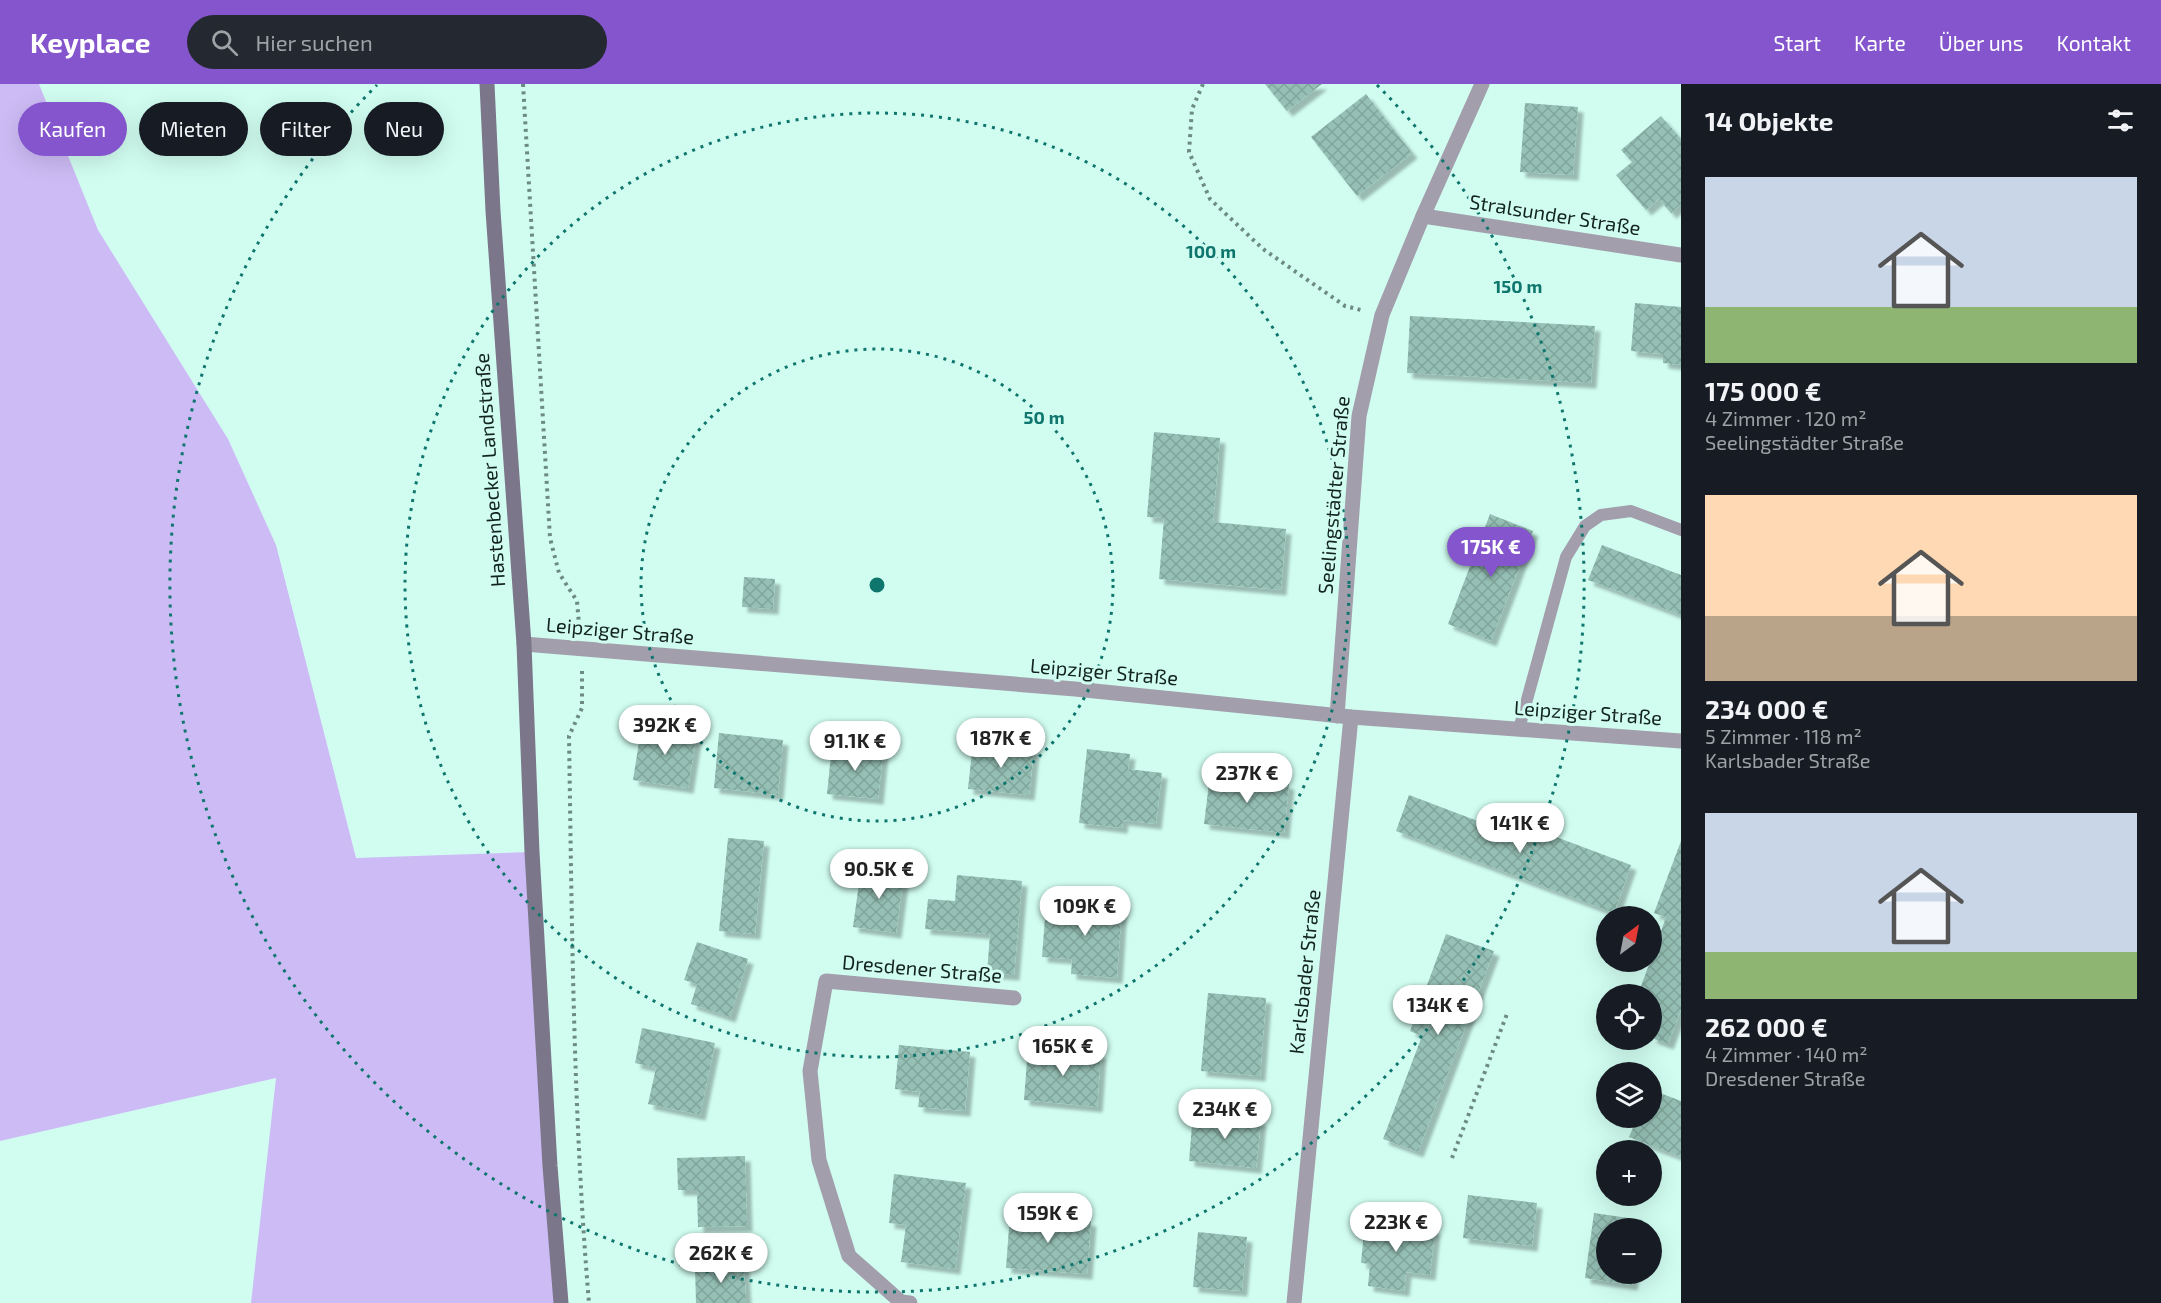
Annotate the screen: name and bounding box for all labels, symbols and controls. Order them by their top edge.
search box [187,15,607,69]
text: Keyplace [30,25,151,59]
icon: search [208,26,241,59]
text: Hier suchen [256,29,373,55]
text: Start [1774,30,1821,55]
text: Karte [1854,30,1906,55]
text: Über uns [1939,30,2024,55]
text: Kontakt [2057,30,2131,55]
chip: Kaufen [18,102,127,156]
chip: Mieten [139,102,248,156]
chip: Filter [260,102,352,156]
chip: Neu [364,102,444,156]
icon: filters [2104,104,2137,137]
text: 14 Objekte [1705,105,1833,136]
street label: Stralsunder Straße [1468,189,1642,239]
icon: home [1867,216,1975,324]
text: 100 m [1186,240,1236,262]
text: 150 m [1494,275,1542,297]
street label: Hastenbecker Landstraße [469,352,509,588]
text: 175 000 € [1705,375,1821,406]
street label: Seelingstädter Straße [1312,395,1354,595]
text: 50 m [1023,406,1065,428]
text: 4 Zimmer · 120 m² [1705,406,1867,430]
text: Seelingstädter Straße [1705,430,1904,454]
pin: 175K € [1442,527,1540,578]
text: 175K € [1461,534,1521,558]
icon: home [1867,534,1975,642]
centre of rings [867,575,887,595]
street label: Leipziger Straße [545,612,695,648]
street label: Leipziger Straße [1029,653,1179,689]
text: 234 000 € [1705,693,1829,724]
street label: Leipziger Straße [1513,695,1663,729]
pin: 392K € [616,705,714,756]
text: 392K € [633,712,697,736]
pin: 187K € [952,718,1050,769]
pin: 91.1K € [800,721,910,772]
text: 5 Zimmer · 118 m² [1705,724,1862,748]
text: 187K € [970,725,1032,749]
text: 91.1K € [824,728,886,752]
text: Karlsbader Straße [1705,748,1871,772]
pin: 237K € [1198,753,1296,804]
text: 237K € [1215,760,1279,784]
pin: 141K € [1471,803,1569,854]
text: 141K € [1490,810,1550,834]
pin: 90.5K € [824,849,934,900]
icon: home [1867,852,1975,960]
text: 90.5K € [844,856,914,880]
pin: 109K € [1036,886,1134,937]
street label: Karlsbader Straße [1283,888,1325,1055]
text: 109K € [1054,893,1116,917]
north arrow [1596,906,1662,972]
map controls [1596,906,1662,1284]
street label: Dresdener Straße [841,949,1003,987]
button: locate [1596,984,1662,1050]
pin: 134K € [1389,985,1487,1036]
text: 134K € [1407,992,1469,1016]
text: 262 000 € [1705,1011,1828,1042]
pin: 165K € [1014,1026,1112,1077]
text: 165K € [1032,1033,1094,1057]
text: 4 Zimmer · 140 m² [1705,1042,1868,1066]
button: layers [1596,1062,1662,1128]
text: Dresdener Straße [1705,1066,1866,1090]
pin: 234K € [1176,1089,1274,1140]
text: 234K € [1192,1096,1258,1120]
button: + [1596,1140,1662,1206]
pin: 159K € [999,1193,1097,1244]
text: 159K € [1017,1200,1079,1224]
pin: 223K € [1347,1202,1445,1253]
text: 223K € [1364,1209,1428,1233]
button: − [1596,1218,1662,1284]
pin: 262K € [672,1233,770,1284]
text: 262K € [689,1240,753,1264]

